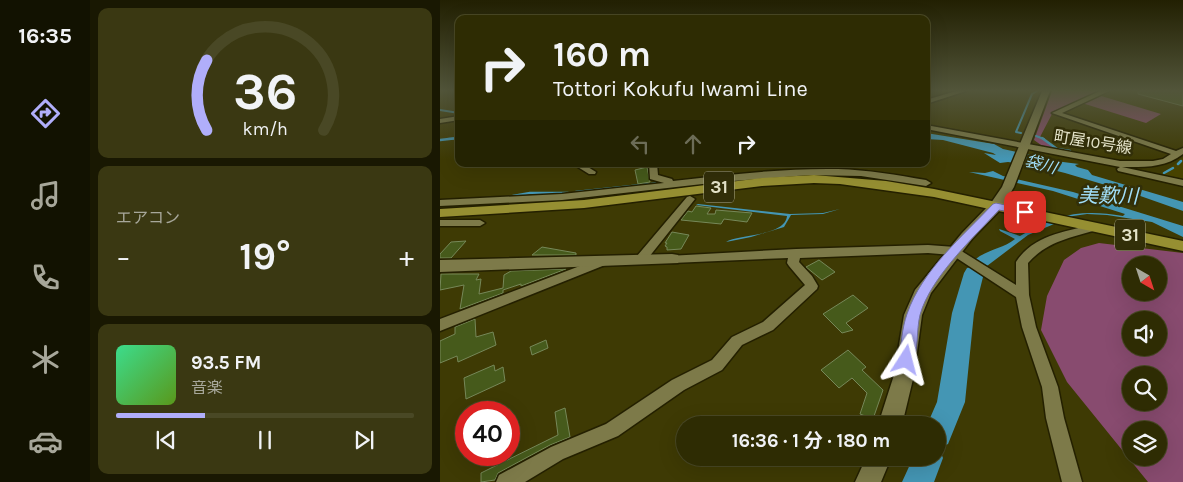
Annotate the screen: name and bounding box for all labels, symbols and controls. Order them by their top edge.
text: 16:35 [18,23,72,49]
text: 160 m [553,34,651,75]
icon: right [470,35,535,100]
text: 36 [233,61,297,122]
text: Tottori Kokufu Iwami Line [553,76,808,102]
icon: directions [28,96,63,131]
text: km/h [242,119,288,140]
street label: 町屋10号線 [1053,126,1133,158]
icon: left [626,130,654,158]
icon: ahead [679,130,707,158]
icon: right [732,130,760,158]
water label: 袋川 [1023,150,1061,178]
road number: 31 [704,172,734,202]
icon: music [28,178,63,213]
water label: 美歎川 [1078,184,1140,208]
pin [1004,191,1046,233]
icon: arrive [1011,198,1039,226]
text: エアコン [116,208,180,227]
road number: 31 [1115,220,1145,250]
text: 19° [239,234,291,279]
text: − [116,240,131,273]
text: + [399,240,414,273]
north arrow [1122,256,1168,301]
map controls [1122,256,1167,466]
icon: phone [28,260,63,295]
button: sound [1122,311,1167,356]
position arrow [879,333,931,385]
icon: climate [28,342,63,377]
text: 93.5 FM [191,352,261,374]
button: search [1122,366,1167,411]
text: 音楽 [191,378,223,397]
speed limit sign: 40 [455,401,520,466]
button: layers [1122,421,1167,466]
icon: car [28,424,63,459]
icon: previous [152,426,180,454]
icon: pause [251,426,279,454]
icon: next [350,426,378,454]
text: 16:36 · 1 分 · 180 m [732,430,890,452]

